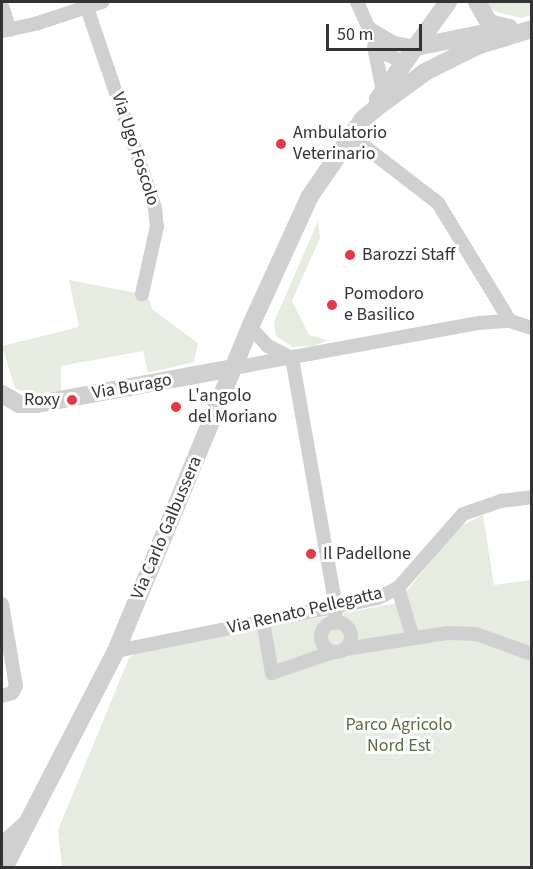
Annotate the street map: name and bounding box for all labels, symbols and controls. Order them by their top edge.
scale bar [329,12,425,50]
text: 50 m [337,22,373,47]
street label: Via Ugo Foscolo [107,90,163,208]
place label: Ambulatorio Veterinario [293,123,387,166]
marker: Ambulatorio Veterinario [274,137,288,151]
place label: Barozzi Staff [362,244,455,266]
marker: Barozzi Staff [343,248,357,262]
place label: Pomodoro e Basilico [344,284,424,326]
marker: Pomodoro e Basilico [325,298,339,312]
street label: Via Burago [91,369,173,405]
place label: L'angolo del Moriano [188,386,277,428]
place label: Roxy [24,389,60,411]
marker: Roxy [65,393,79,407]
marker: L'angolo del Moriano [169,400,183,414]
street label: Via Carlo Galbussera [127,453,207,603]
place label: Il Padellone [323,543,411,565]
marker: Il Padellone [304,547,318,561]
street label: Via Renato Pellegatta [226,583,384,639]
park label: Parco Agricolo Nord Est [345,715,453,758]

